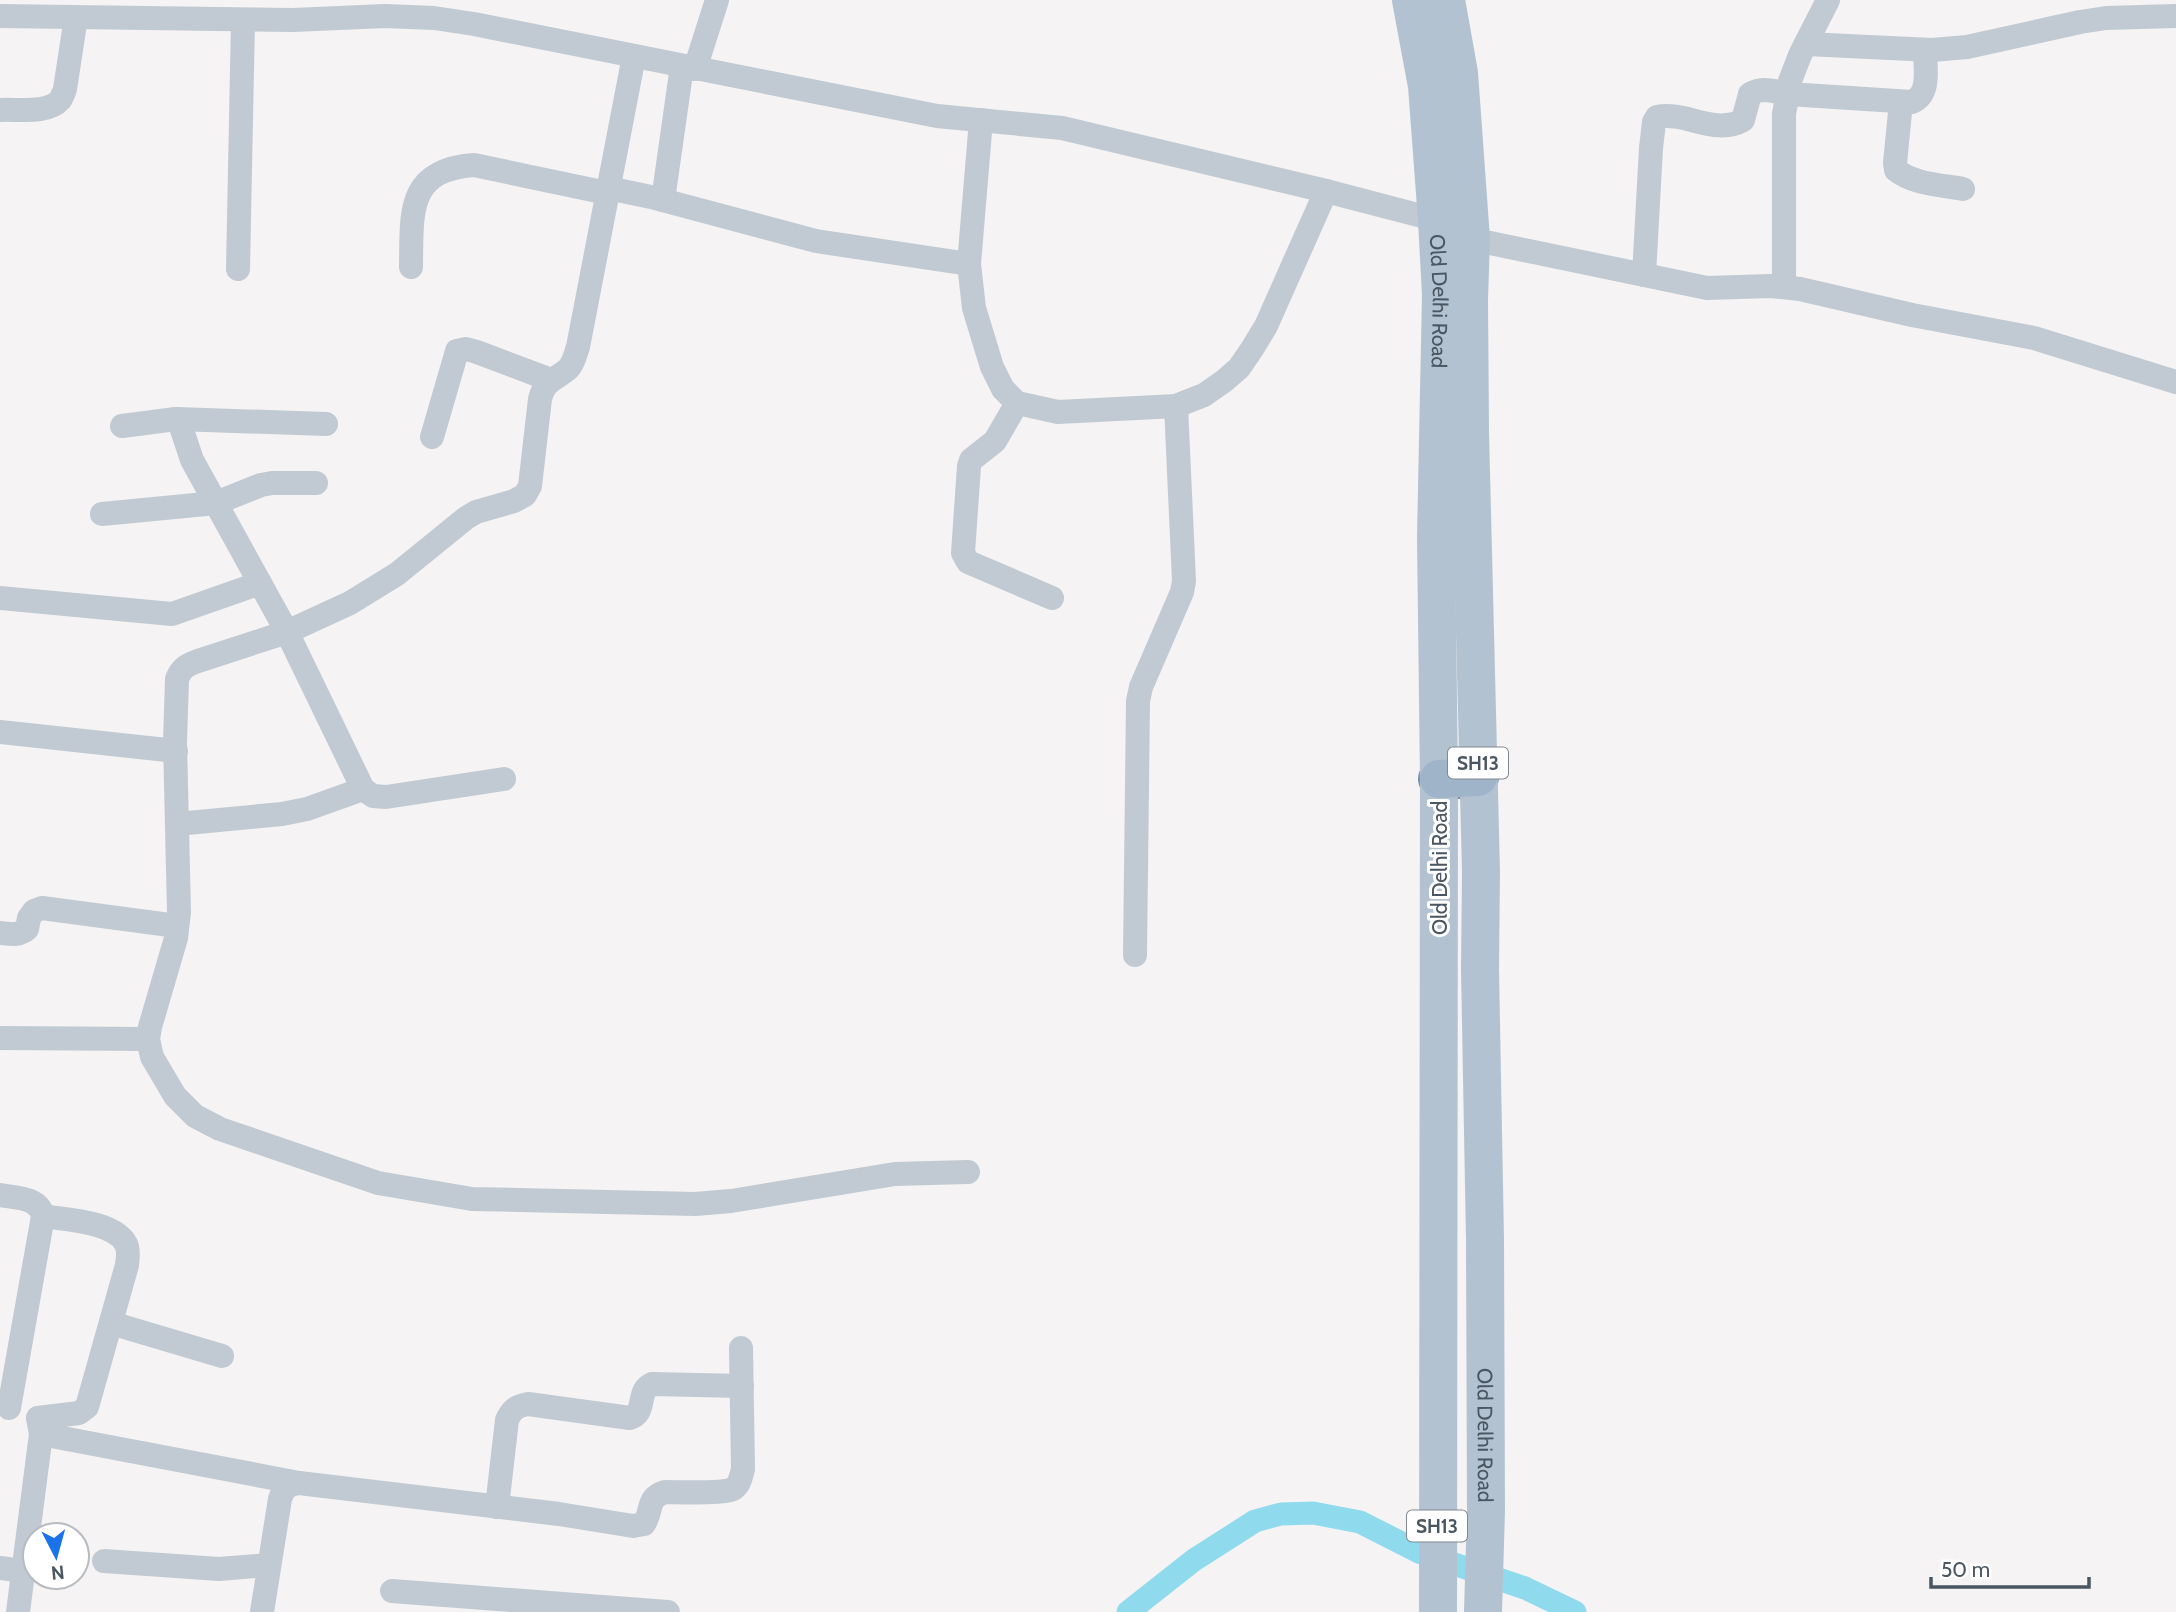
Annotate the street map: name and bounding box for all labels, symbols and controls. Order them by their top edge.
street label: Old Delhi Road [1425,233,1454,368]
road number: SH13 [1448,748,1508,778]
street label: Old Delhi Road [1427,801,1452,935]
street label: Old Delhi Road [1473,1368,1498,1502]
road number: SH13 [1407,1510,1467,1542]
north arrow [21,1521,91,1591]
scale bar [1931,1546,2088,1590]
text: 50 m [1941,1557,1990,1582]
text: N [50,1560,66,1585]

